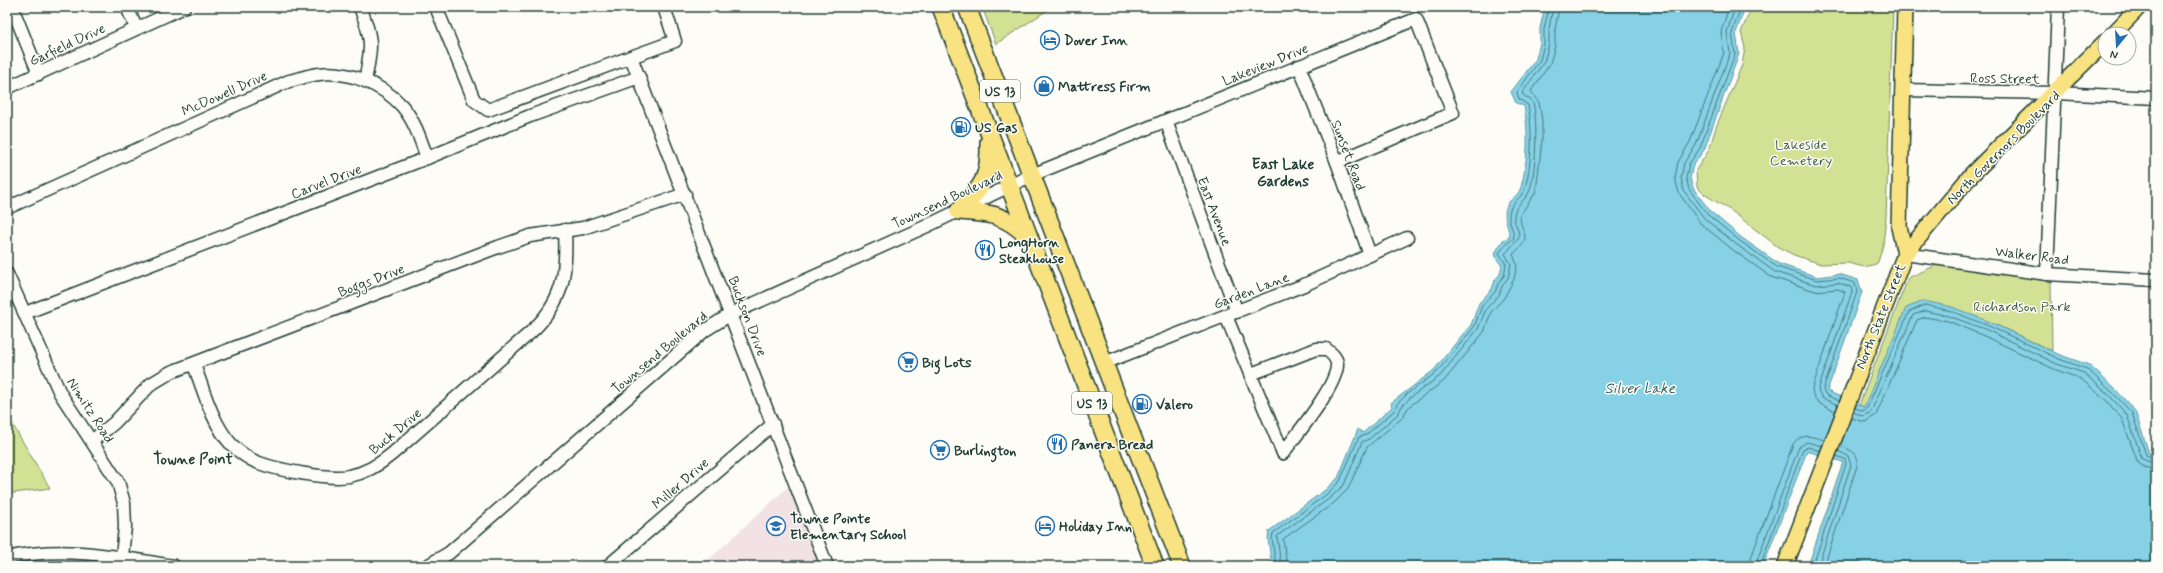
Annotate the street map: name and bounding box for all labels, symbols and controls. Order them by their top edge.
street label: Garfield Drive [27,19,108,70]
north arrow [2097,26,2137,66]
hotel icon: Dover Inn [1039,29,1061,51]
place label: Dover Inn [1064,32,1129,50]
street label: Lakeview Drive [1220,40,1311,90]
text: N [2109,47,2120,62]
street label: McDowell Drive [179,67,270,121]
street label: Ross Street [1970,69,2041,89]
shop icon: Mattress Firm [1033,75,1055,97]
place label: Mattress Firm [1058,78,1151,96]
road number: US 13 [980,80,1020,102]
street label: North Governors Boulevard [1943,87,2064,208]
fuel station icon: US Gas [950,116,972,138]
street label: Sunset Road [1326,118,1370,193]
place label: US Gas [975,119,1018,137]
park label: Lakeside Cemetery [1770,136,1832,170]
district label: East Lake Gardens [1252,155,1315,192]
street label: Carvel Drive [289,160,364,204]
street label: Townsend Boulevard [889,166,1006,233]
street label: East Avenue [1193,174,1235,248]
place label: LongHorn Steakhouse [999,234,1064,268]
restaurant icon: LongHorn Steakhouse [974,239,996,261]
street label: Walker Road [1994,243,2070,269]
street label: Boggs Drive [335,260,408,304]
street label: North State Street [1852,260,1911,372]
street label: Garden Lane [1211,268,1292,314]
street label: Buckson Drive [724,274,771,359]
park label: Richardson Park [1973,298,2071,316]
street label: Townsend Boulevard [608,307,711,398]
supermarket icon: Big Lots [897,351,919,373]
place label: Big Lots [922,354,972,375]
street label: Nimitz Road [62,374,118,447]
water label: Silver Lake [1605,379,1676,399]
road number: US 13 [1072,392,1112,414]
fuel station icon: Valero [1131,393,1153,415]
place label: Valero [1156,396,1193,414]
street label: Buck Drive [366,405,426,459]
restaurant icon: Panera Bread [1046,433,1068,455]
place label: Panera Bread [1071,436,1153,454]
supermarket icon: Burlington [929,439,951,461]
place label: Burlington [954,442,1016,463]
district label: Towne Point [153,450,233,470]
street label: Miller Drive [648,454,713,513]
place label: Towne Pointe Elementary School [790,510,906,544]
school or university icon: Towne Pointe Elementary School [765,515,787,537]
hotel icon: Holiday Inn [1034,515,1056,537]
place label: Holiday Inn [1059,518,1132,536]

